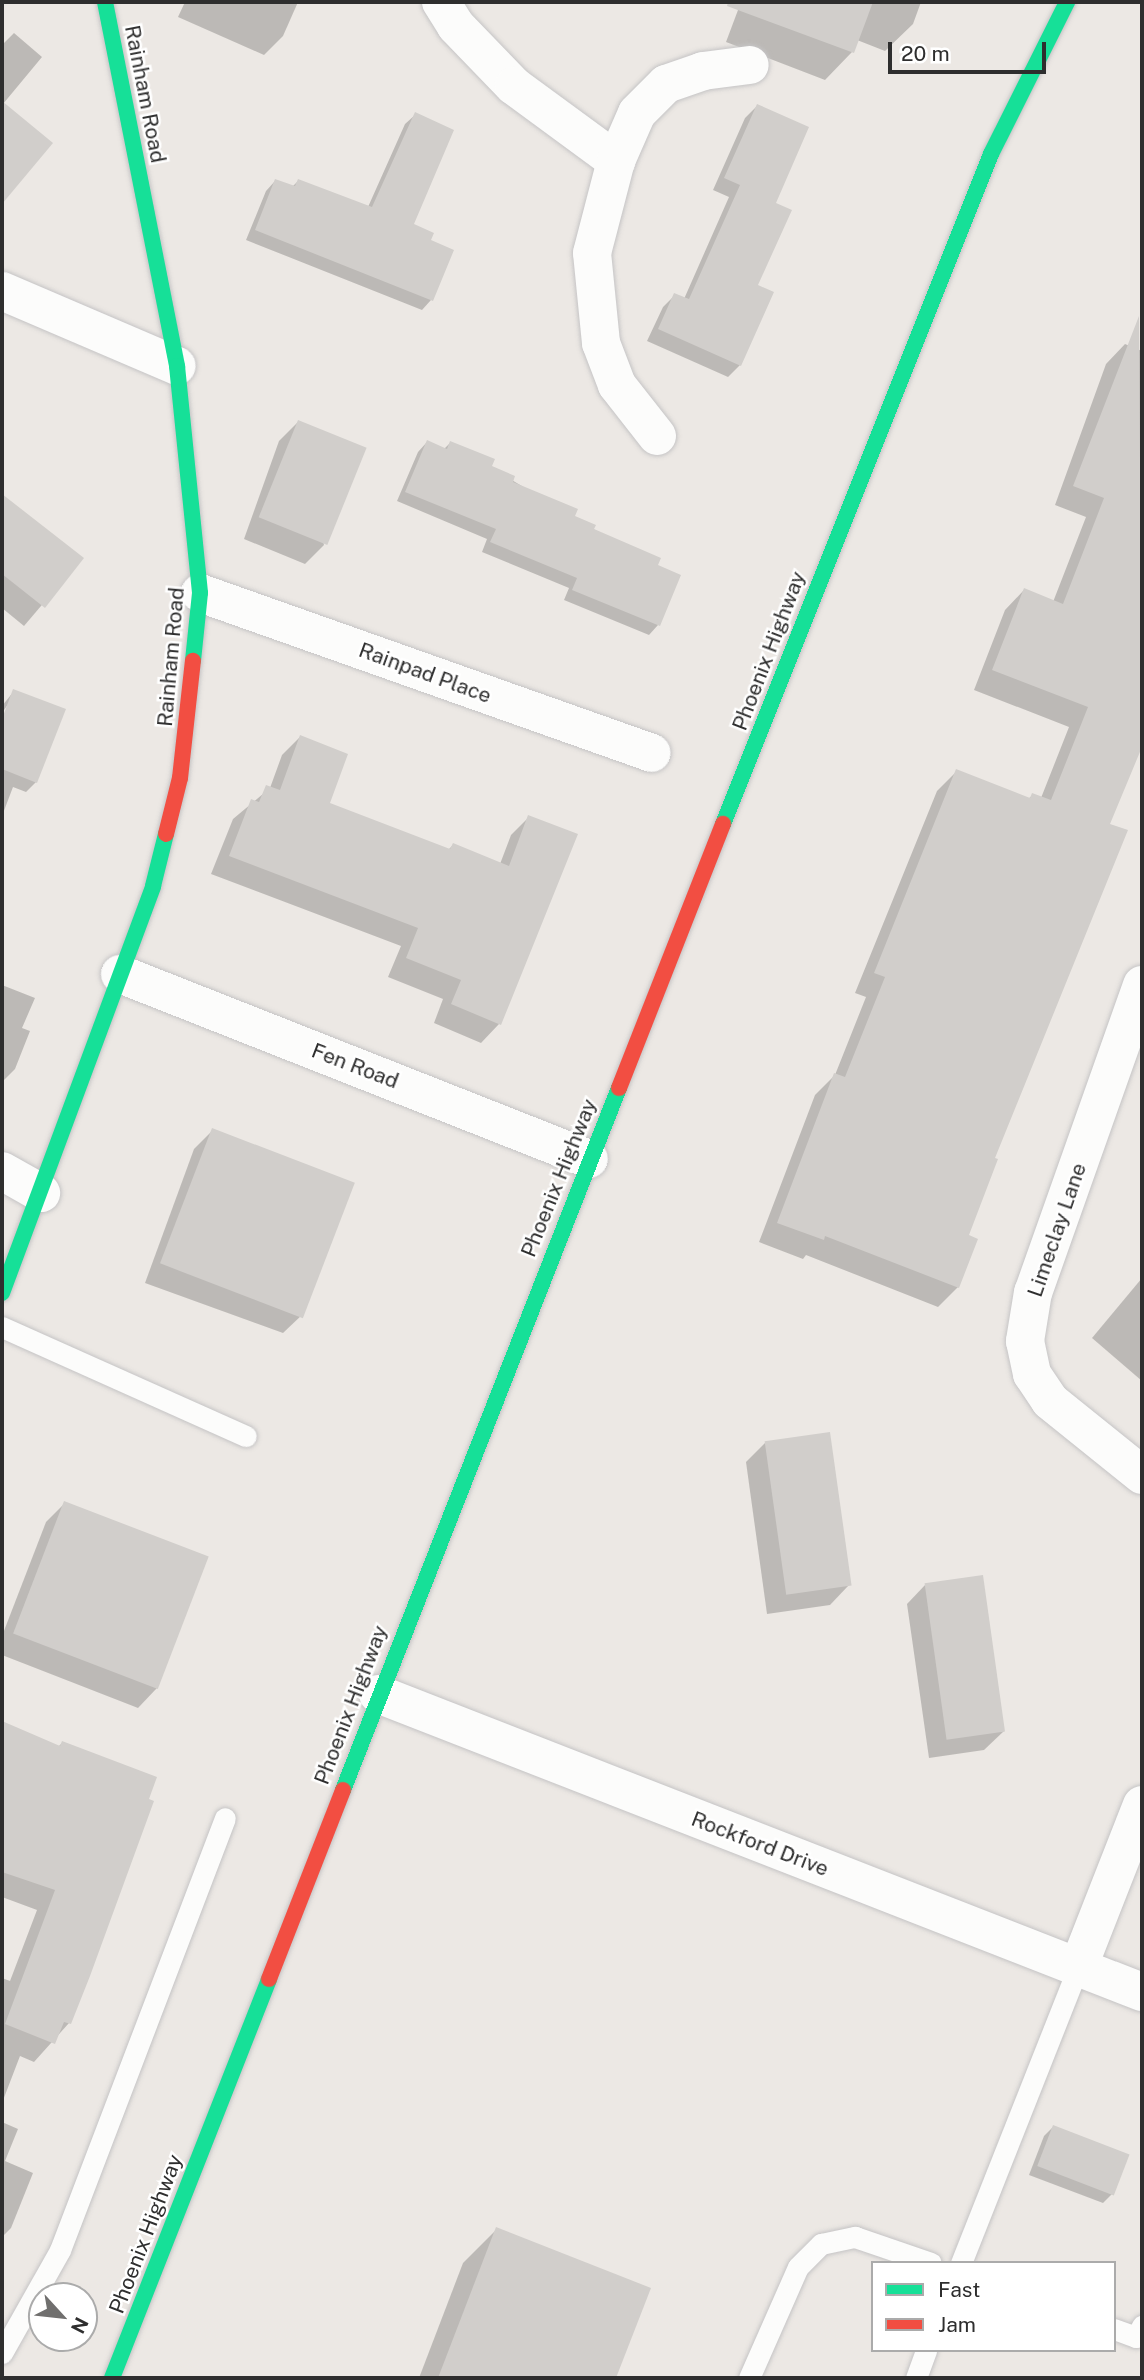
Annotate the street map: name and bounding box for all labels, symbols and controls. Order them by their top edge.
street label: Rainham Road [119,23,171,165]
scale bar [892,28,1050,72]
text: 20 m [901,41,950,66]
street label: Phoenix Highway [727,568,811,734]
street label: Rainham Road [152,586,190,728]
street label: Rainpad Place [355,637,495,709]
street label: Fen Road [308,1038,402,1094]
street label: Phoenix Highway [516,1095,602,1261]
street label: Limeclay Lane [1022,1160,1092,1300]
street label: Phoenix Highway [309,1622,393,1788]
street label: Rockford Drive [688,1806,832,1882]
street label: Phoenix Highway [104,2151,188,2317]
legend [871,2261,1116,2352]
text: Fast [938,2277,980,2302]
north arrow [28,2282,98,2352]
text: Jam [938,2312,976,2337]
text: N [67,2314,93,2337]

